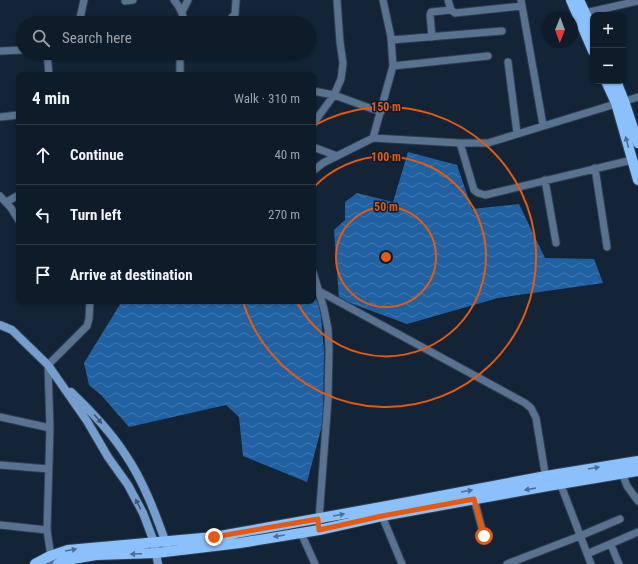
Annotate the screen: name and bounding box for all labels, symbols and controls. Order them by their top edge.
north arrow [542,12,578,48]
map controls [590,12,626,84]
button: + [590,12,626,48]
search box [16,16,316,60]
icon: search [30,27,52,49]
text: Search here [62,29,132,47]
button: − [590,48,626,84]
text: 4 min [32,88,70,108]
text: Walk · 310 m [234,91,300,106]
text: 150 m [371,100,401,114]
one-way arrow [624,136,630,148]
icon: ahead [32,144,54,166]
text: Continue [70,146,124,164]
text: 40 m [274,147,300,162]
text: 100 m [371,150,401,164]
text: 50 m [374,200,398,214]
icon: left [32,204,54,226]
text: Turn left [70,206,121,224]
text: 270 m [268,207,300,222]
centre of rings [379,250,393,264]
icon: arrive [32,264,54,286]
text: Arrive at destination [70,266,193,284]
one-way arrow [93,414,102,424]
one-way arrow [588,465,601,471]
one-way arrow [524,486,537,492]
one-way arrow [460,488,473,494]
one-way arrow [134,498,141,509]
one-way arrow [333,512,345,518]
route start [475,527,493,545]
route end [205,528,223,546]
one-way arrow [273,533,285,539]
one-way arrow [65,547,77,553]
one-way arrow [130,550,142,557]

